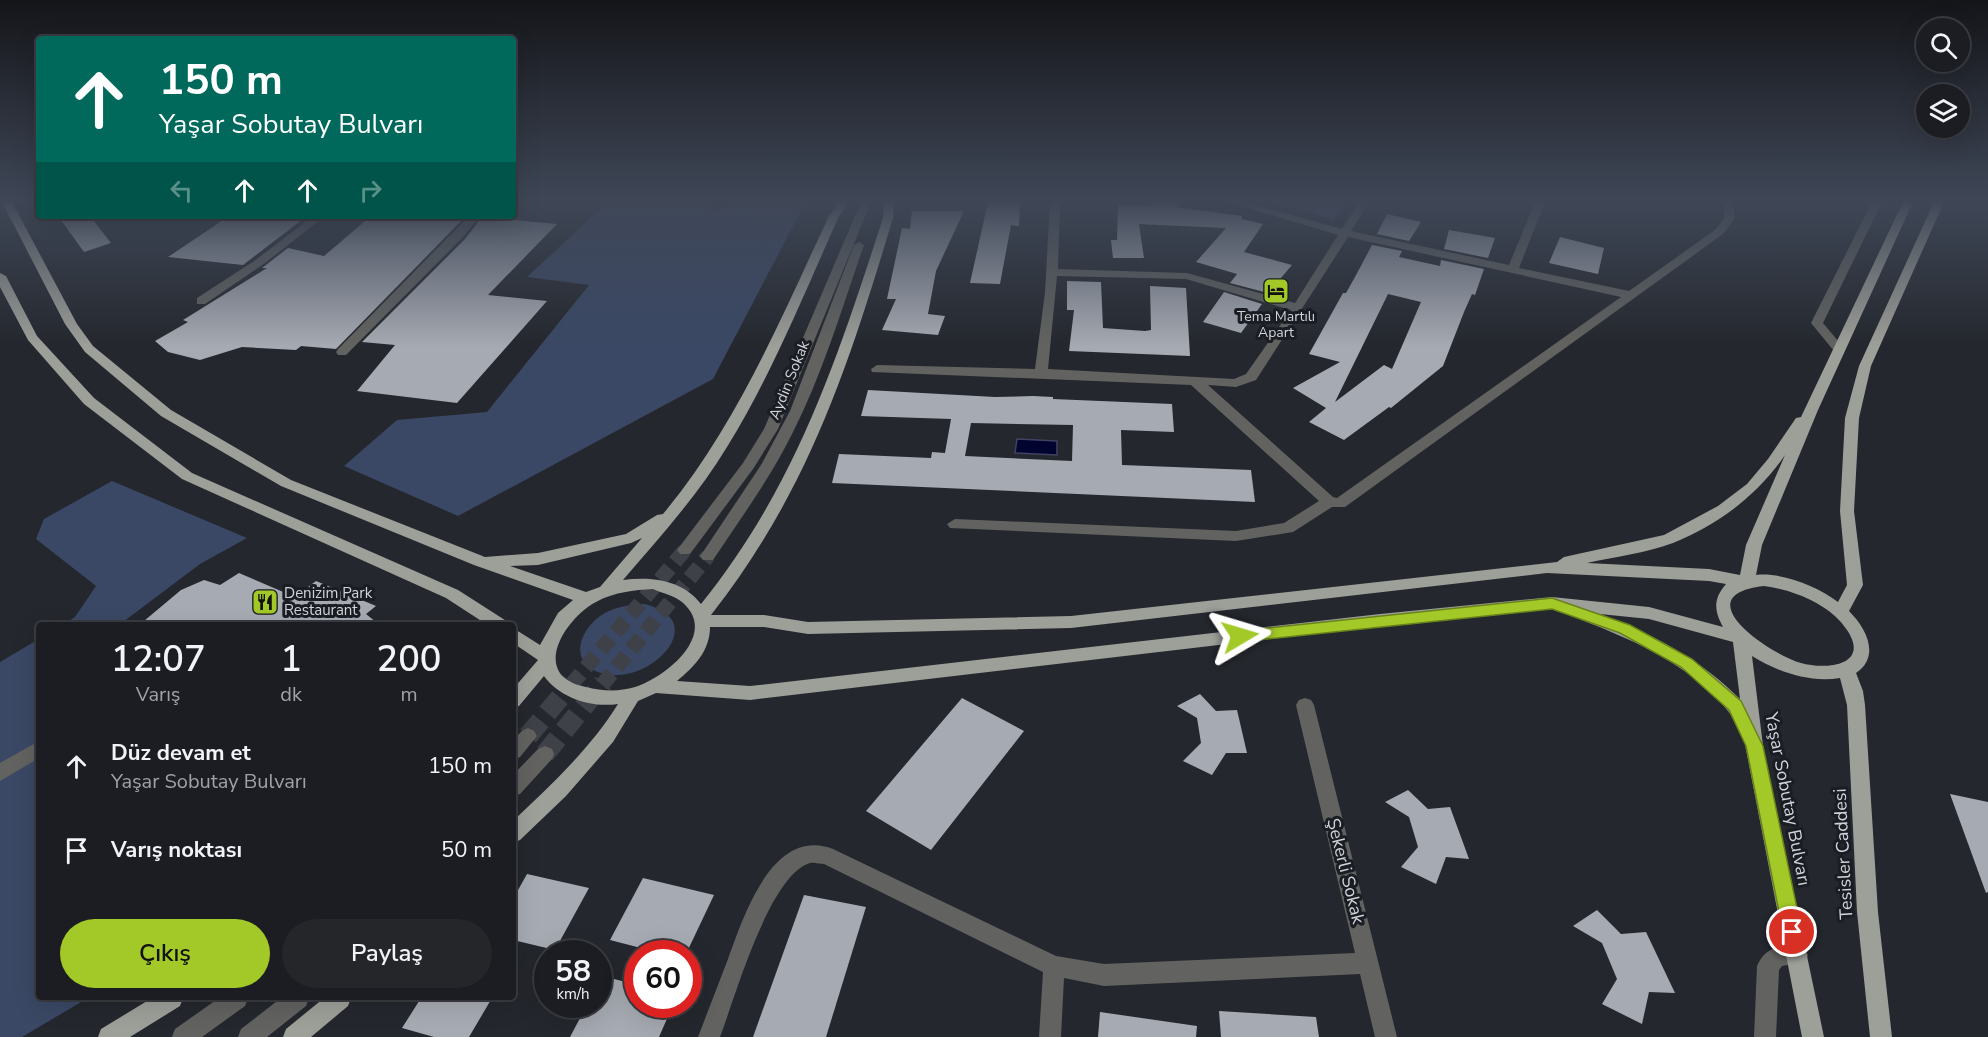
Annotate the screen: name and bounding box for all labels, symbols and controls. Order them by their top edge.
map controls [1916,18,1970,138]
button: search [1916,18,1970,72]
text: 150 m [159,52,283,109]
icon: ahead [60,60,138,138]
button: layers [1916,84,1970,138]
text: Yaşar Sobutay Bulvarı [159,106,423,143]
icon: left [165,174,198,207]
icon: ahead [228,174,261,207]
icon: ahead [291,174,324,207]
icon: right [354,174,387,207]
hotel icon: Tema Martılı Apart [1261,276,1291,306]
place label: Tema Martılı Apart [1237,307,1315,342]
street label: Aydin Sokak [764,337,814,422]
place label: Denizim Park Restaurant [284,583,373,620]
restaurant icon: Denizim Park Restaurant [250,587,280,617]
position arrow [1208,604,1272,668]
text: 12:07 [111,635,206,684]
text: 1 [280,635,302,684]
text: 200 [377,635,441,684]
text: Varış [136,681,180,708]
text: dk [280,681,302,708]
text: m [400,681,418,708]
street label: Yaşar Sobutay Bulvarı [1759,709,1817,888]
text: Düz devam et [111,738,251,768]
icon: ahead [60,750,93,783]
text: 150 m [428,751,492,781]
text: Yaşar Sobutay Bulvarı [111,768,307,795]
street label: Tesisler Caddesi [1828,788,1858,920]
street label: Şekerli Sokak [1321,816,1371,927]
icon: arrive [60,834,93,867]
text: Varış noktası [111,835,242,865]
text: 50 m [441,835,492,865]
pin [1766,906,1817,957]
icon: arrive [1775,915,1808,948]
button: Çıkış [60,919,270,988]
button: Paylaş [282,919,492,988]
speed limit sign: 60 [624,940,702,1018]
text: 58 [555,951,591,992]
text: km/h [556,984,590,1004]

